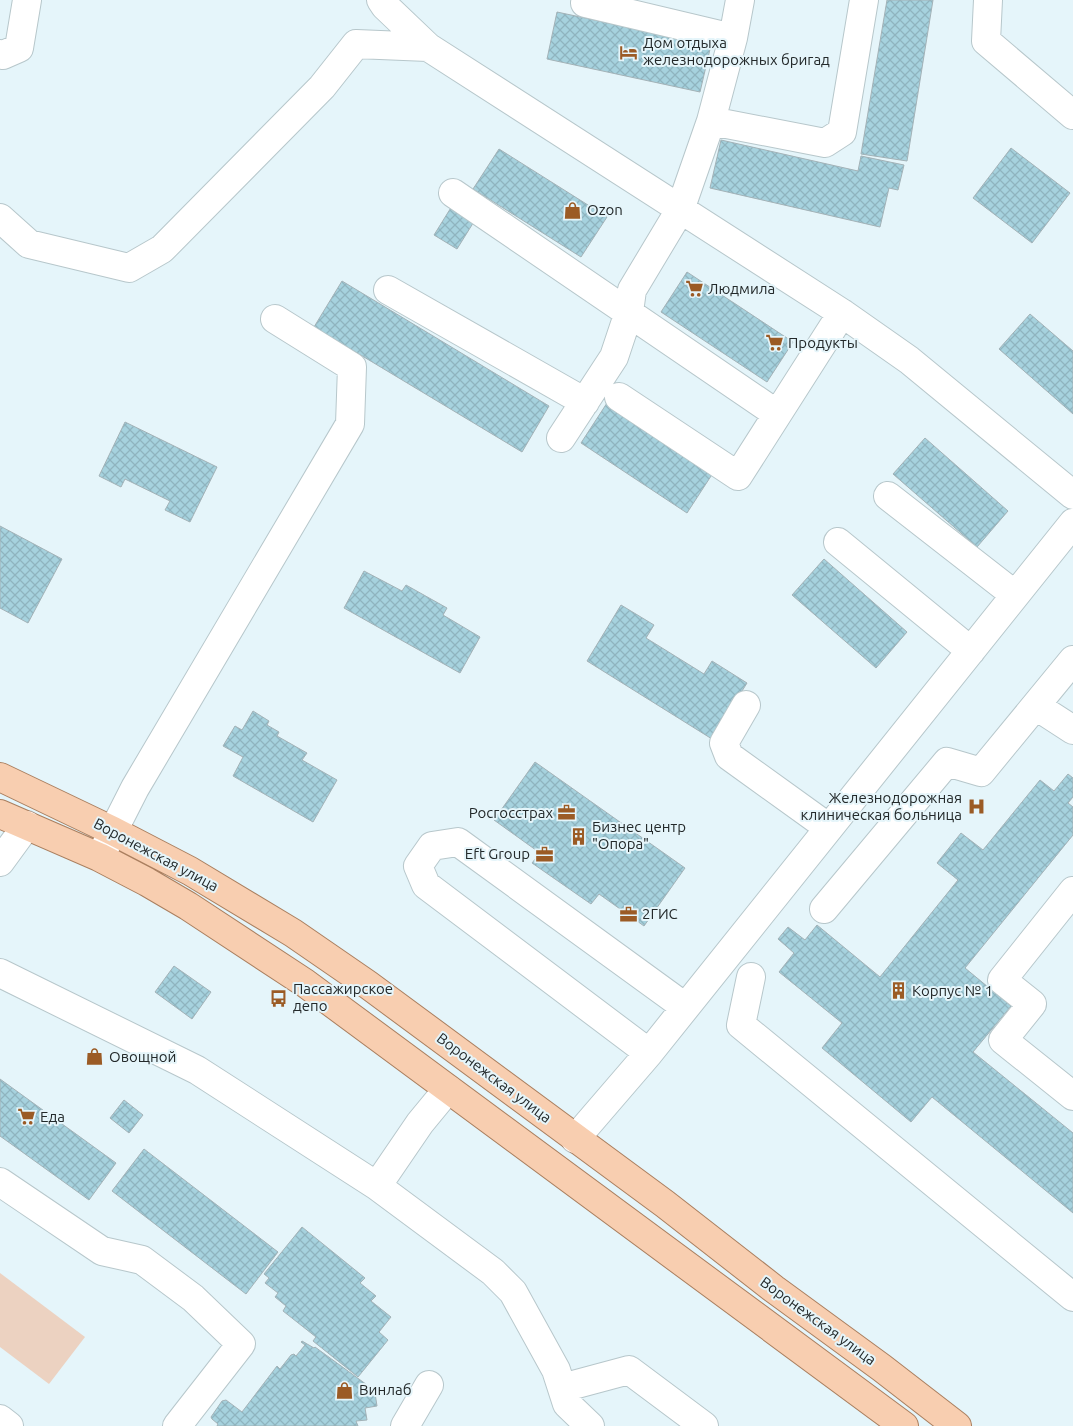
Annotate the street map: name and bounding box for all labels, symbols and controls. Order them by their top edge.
place label: Дом отдыха железнодорожных бригад [643,34,830,68]
hotel icon: Дом отдыха железнодорожных бригад [619,42,639,62]
shop icon: Ozon [563,200,583,220]
place label: Ozon [587,201,623,218]
supermarket icon: Людмила [684,279,704,299]
place label: Людмила [708,280,775,297]
supermarket icon: Продукты [764,333,784,353]
place label: Продукты [788,334,858,351]
place label: Железнодорожная клиническая больница [800,789,962,823]
hospital icon: Железнодорожная клиническая больница [966,797,986,817]
office icon: Росгосстрах [557,803,577,823]
place label: Росгосстрах [469,804,553,821]
street label: Воронежская улица [91,814,221,895]
place label: Бизнес центр "Опора" [592,818,686,852]
building icon: Бизнес центр "Опора" [568,826,588,846]
office icon: Eft Group [534,844,554,864]
place label: Eft Group [465,845,530,862]
office icon: 2ГИС [618,904,638,924]
place label: 2ГИС [642,905,678,922]
place label: Пассажирское депо [293,980,393,1014]
building icon: Корпус № 1 [888,981,908,1001]
place label: Корпус № 1 [912,982,993,999]
bus stop icon: Пассажирское депо [269,988,289,1008]
street label: Воронежская улица [434,1029,555,1126]
shop icon: Овощной [85,1047,105,1067]
place label: Овощной [109,1048,176,1065]
supermarket icon: Еда [16,1107,36,1127]
place label: Еда [40,1108,65,1125]
street label: Воронежская улица [757,1273,879,1368]
shop icon: Винлаб [335,1380,355,1400]
place label: Винлаб [359,1381,411,1398]

